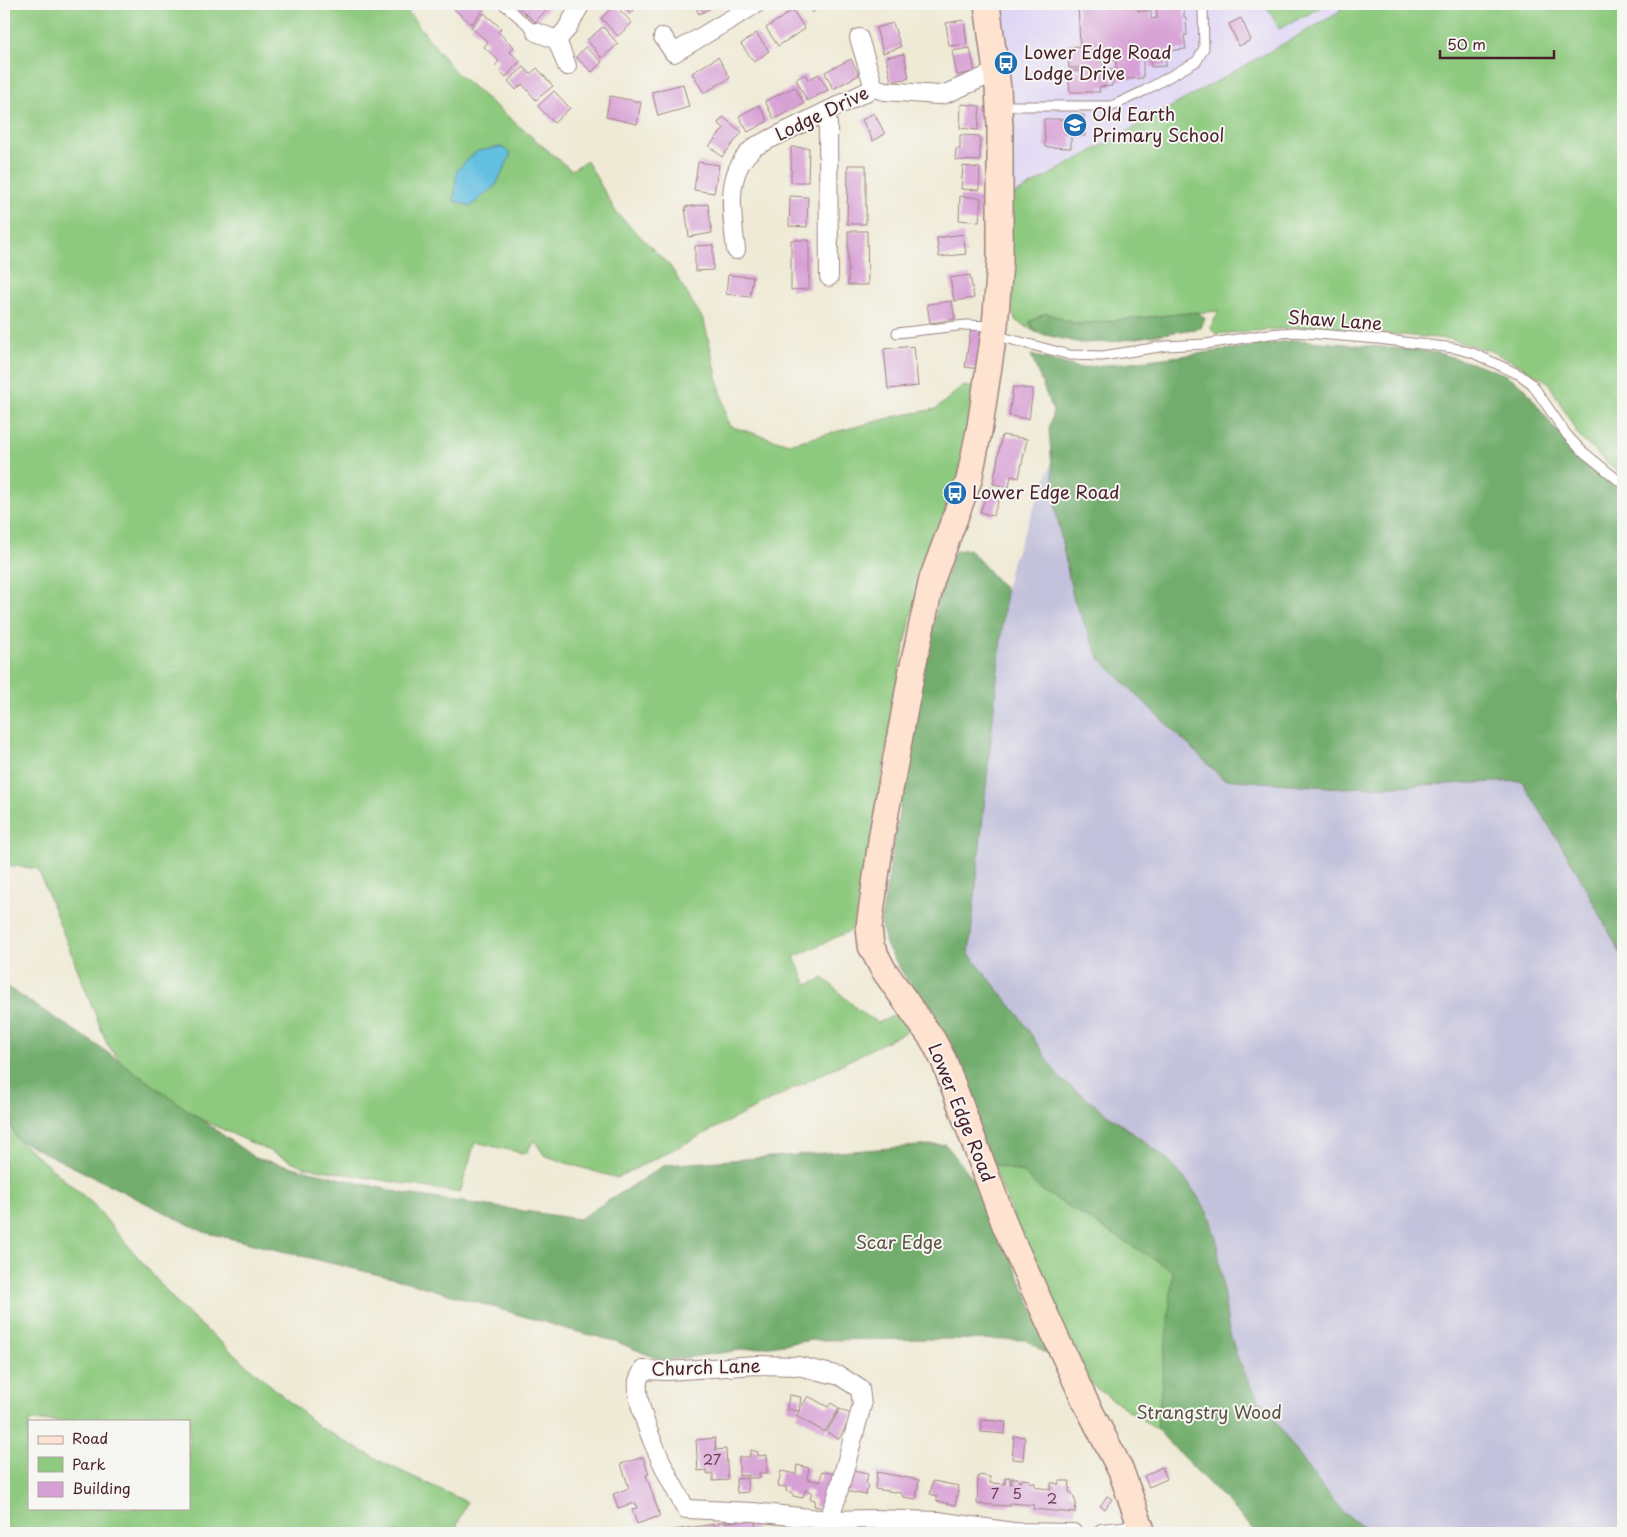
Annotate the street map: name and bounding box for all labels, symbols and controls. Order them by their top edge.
scale bar [1440,28,1553,60]
text: 50 m [1447,32,1486,55]
place label: Lower Edge Road Lodge Drive [1024,38,1172,86]
bus stop icon: Lower Edge Road Lodge Drive [993,50,1019,76]
street label: Lodge Drive [770,78,873,147]
place label: Old Earth Primary School [1092,100,1224,148]
school or university icon: Old Earth Primary School [1062,112,1088,138]
street label: Shaw Lane [1287,303,1383,336]
place label: Lower Edge Road [972,478,1120,505]
bus stop icon: Lower Edge Road [942,480,968,506]
street label: Lower Edge Road [922,1039,1003,1186]
park label: Scar Edge [855,1228,943,1255]
street label: Church Lane [651,1351,761,1382]
park label: Strangstry Wood [1136,1398,1282,1425]
legend [28,1420,190,1510]
text: Road [72,1426,108,1449]
house number: 27 [703,1447,722,1470]
text: Park [72,1452,106,1475]
text: Building [72,1476,131,1499]
house number: 7 [991,1481,1000,1504]
house number: 5 [1012,1481,1022,1504]
house number: 2 [1047,1486,1057,1509]

